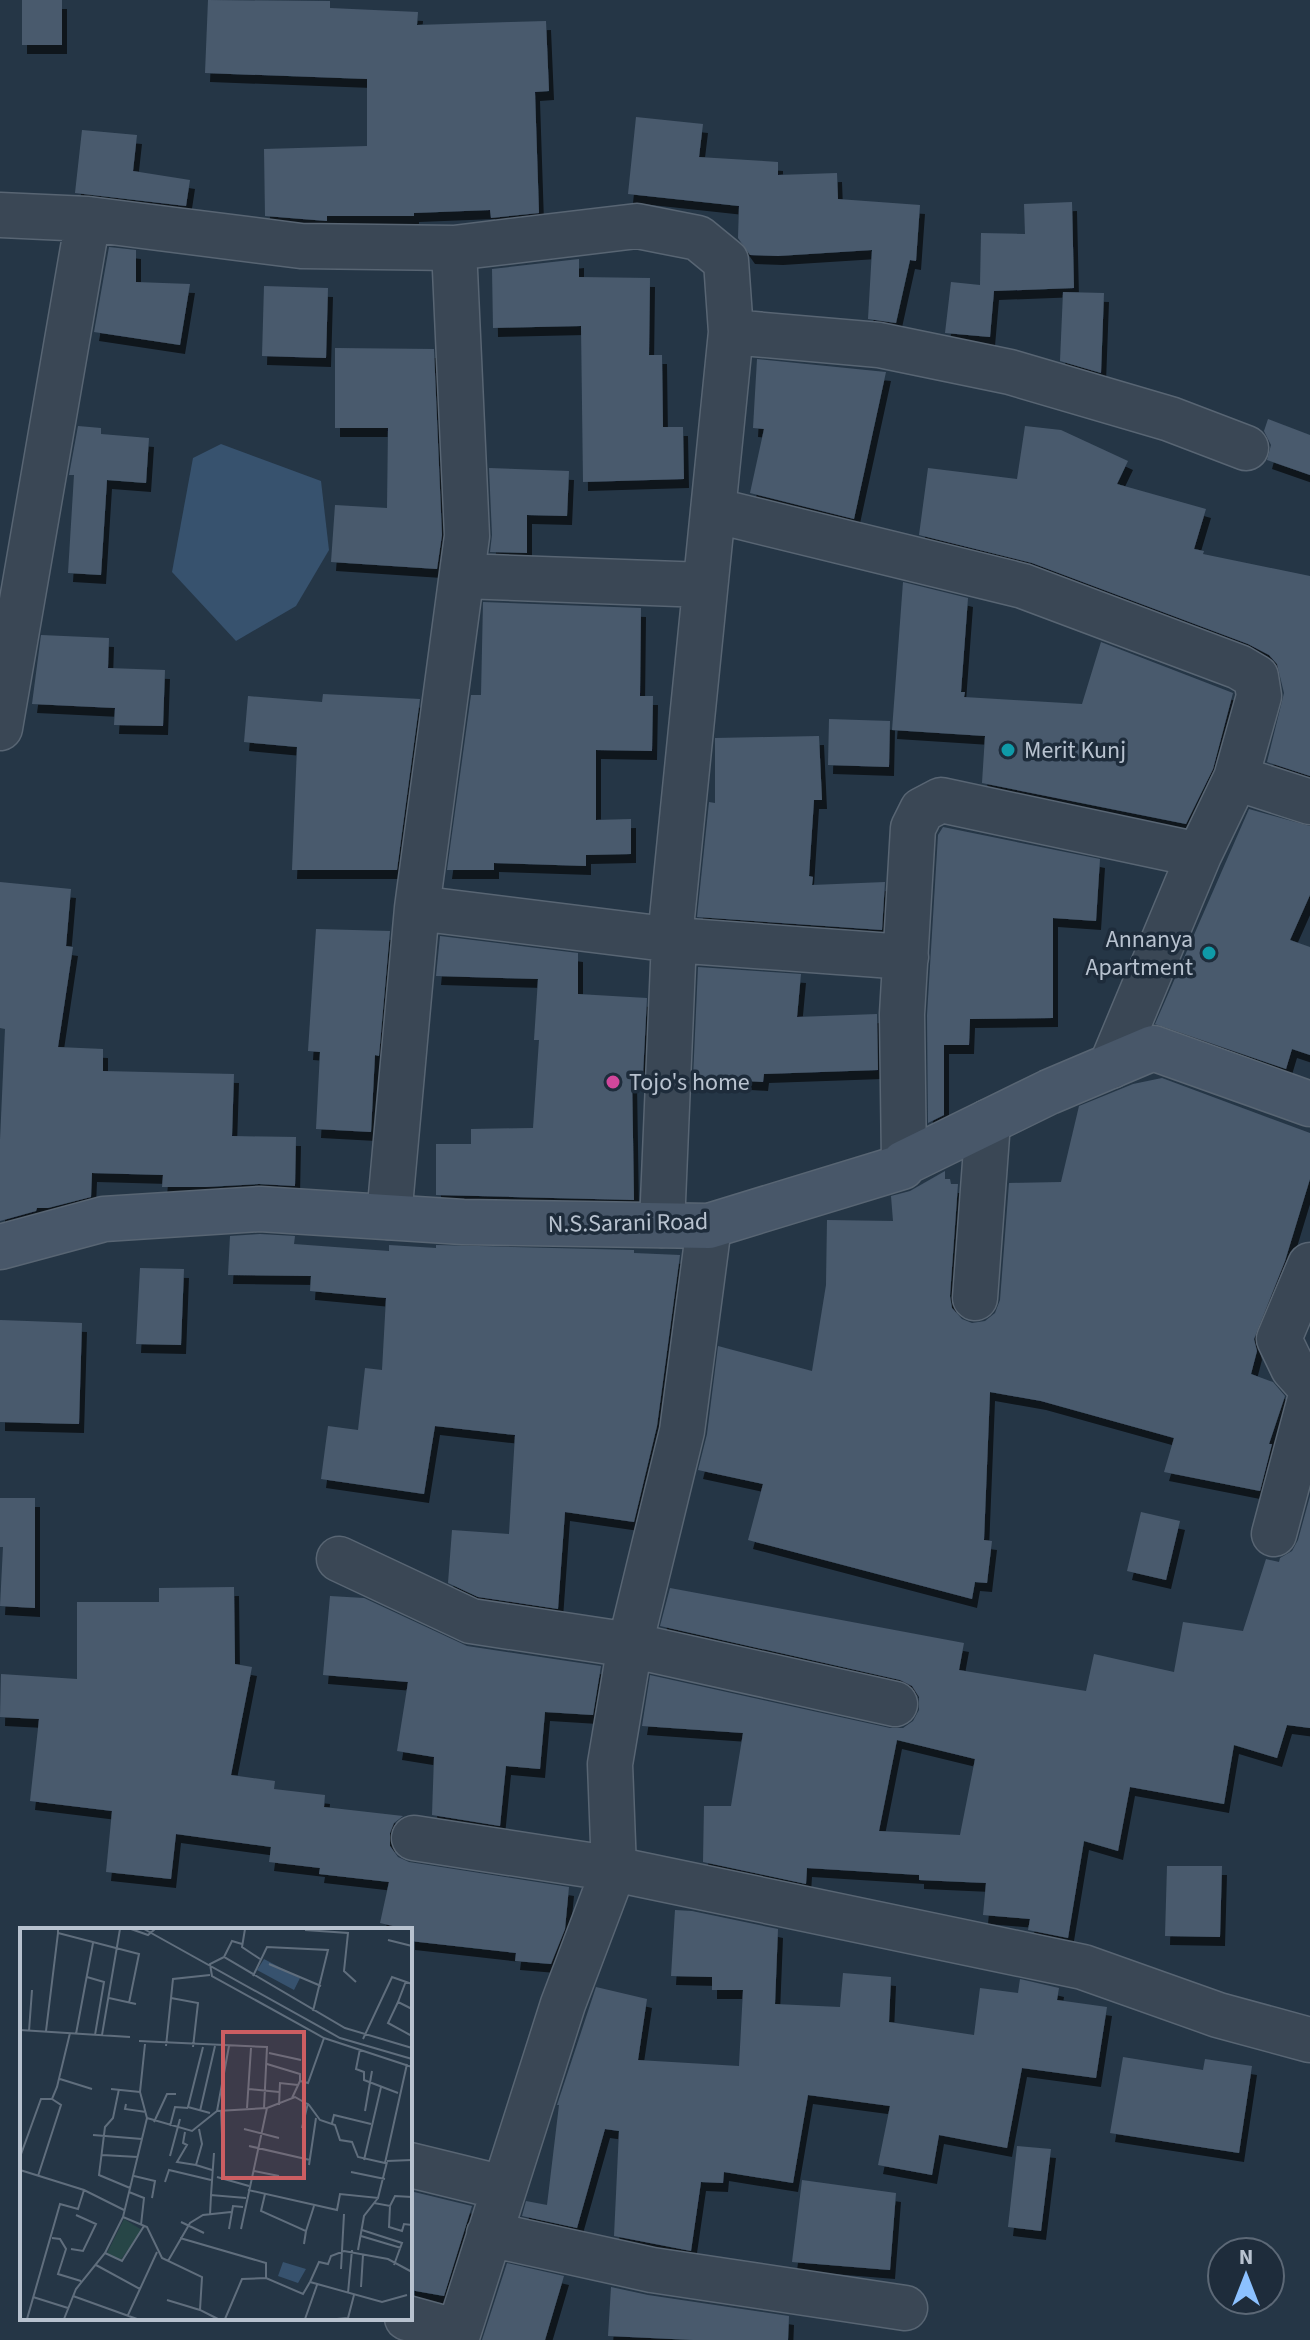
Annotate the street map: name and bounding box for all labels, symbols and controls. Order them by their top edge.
place label: Merit Kunj [1024,733,1126,768]
marker: Merit Kunj [999,741,1017,759]
place label: Annanya Apartment [1085,922,1193,985]
marker: Annanya Apartment [1200,944,1218,962]
place label: Tojo's home [629,1065,750,1100]
marker: Tojo's home [604,1073,622,1091]
street label: N.S.Sarani Road [548,1204,708,1242]
inset map [20,1928,412,2320]
north arrow [1206,2236,1286,2316]
text: N [1239,2241,1253,2273]

